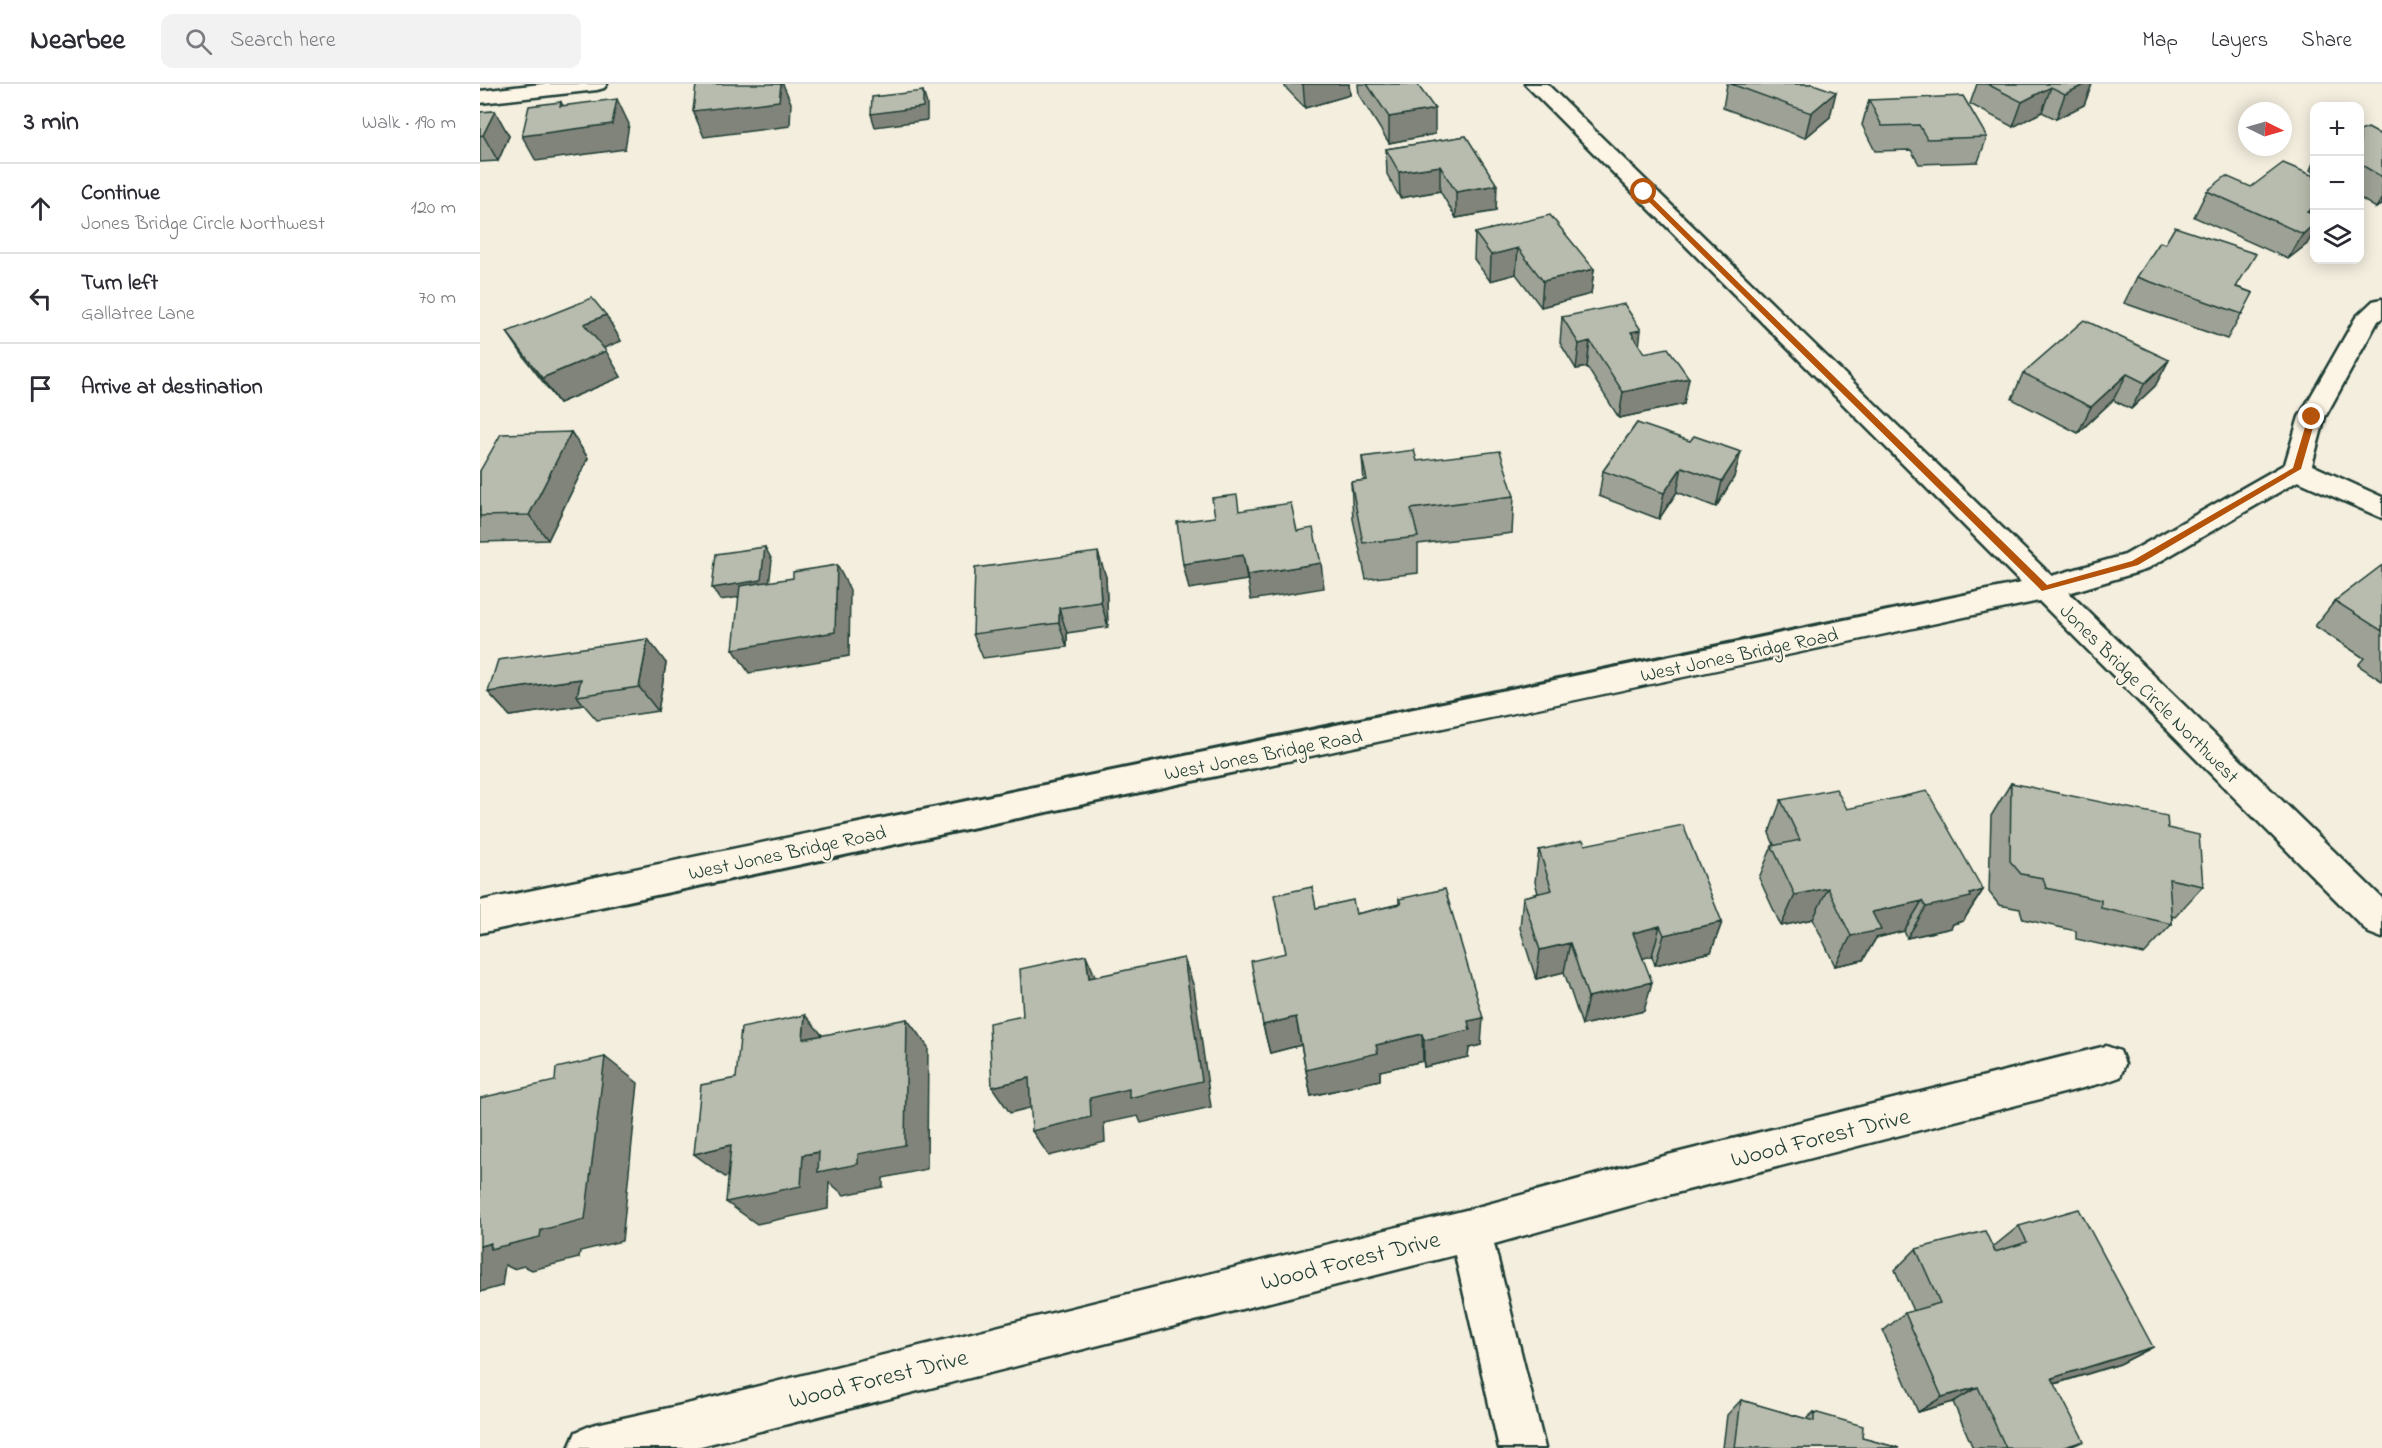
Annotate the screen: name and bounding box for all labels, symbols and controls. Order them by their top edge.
search box [161,14,581,68]
text: Nearbee [30,21,125,62]
icon: search [182,25,215,58]
text: Search here [230,25,336,57]
text: Map [2142,26,2178,56]
text: Layers [2211,26,2268,56]
text: Share [2301,26,2352,56]
north arrow [2238,102,2292,156]
map controls [2310,102,2364,264]
button: + [2310,102,2364,156]
text: 3 min [24,104,79,142]
text: Walk · 190 m [362,109,456,138]
button: − [2310,156,2364,210]
text: Continue [81,178,160,210]
route start [1630,178,1656,204]
icon: ahead [24,192,57,225]
text: 120 m [411,194,456,223]
text: Jones Bridge Circle Northwest [81,210,325,239]
button: layers [2310,210,2364,264]
text: Turn left [81,268,158,300]
icon: left [24,282,57,315]
text: 70 m [419,284,456,313]
text: Gallatree Lane [81,300,195,329]
icon: arrive [24,372,57,405]
text: Arrive at destination [81,372,263,404]
route end [2298,403,2324,429]
street label: Jones Bridge Circle Northwest [2051,598,2245,792]
street label: West Jones Bridge Road [1638,621,1841,693]
street label: West Jones Bridge Road [1162,723,1365,791]
street label: West Jones Bridge Road [686,819,889,891]
street label: Wood Forest Drive [1727,1100,1914,1179]
street label: Wood Forest Drive [1257,1223,1444,1302]
street label: Wood Forest Drive [785,1341,972,1420]

